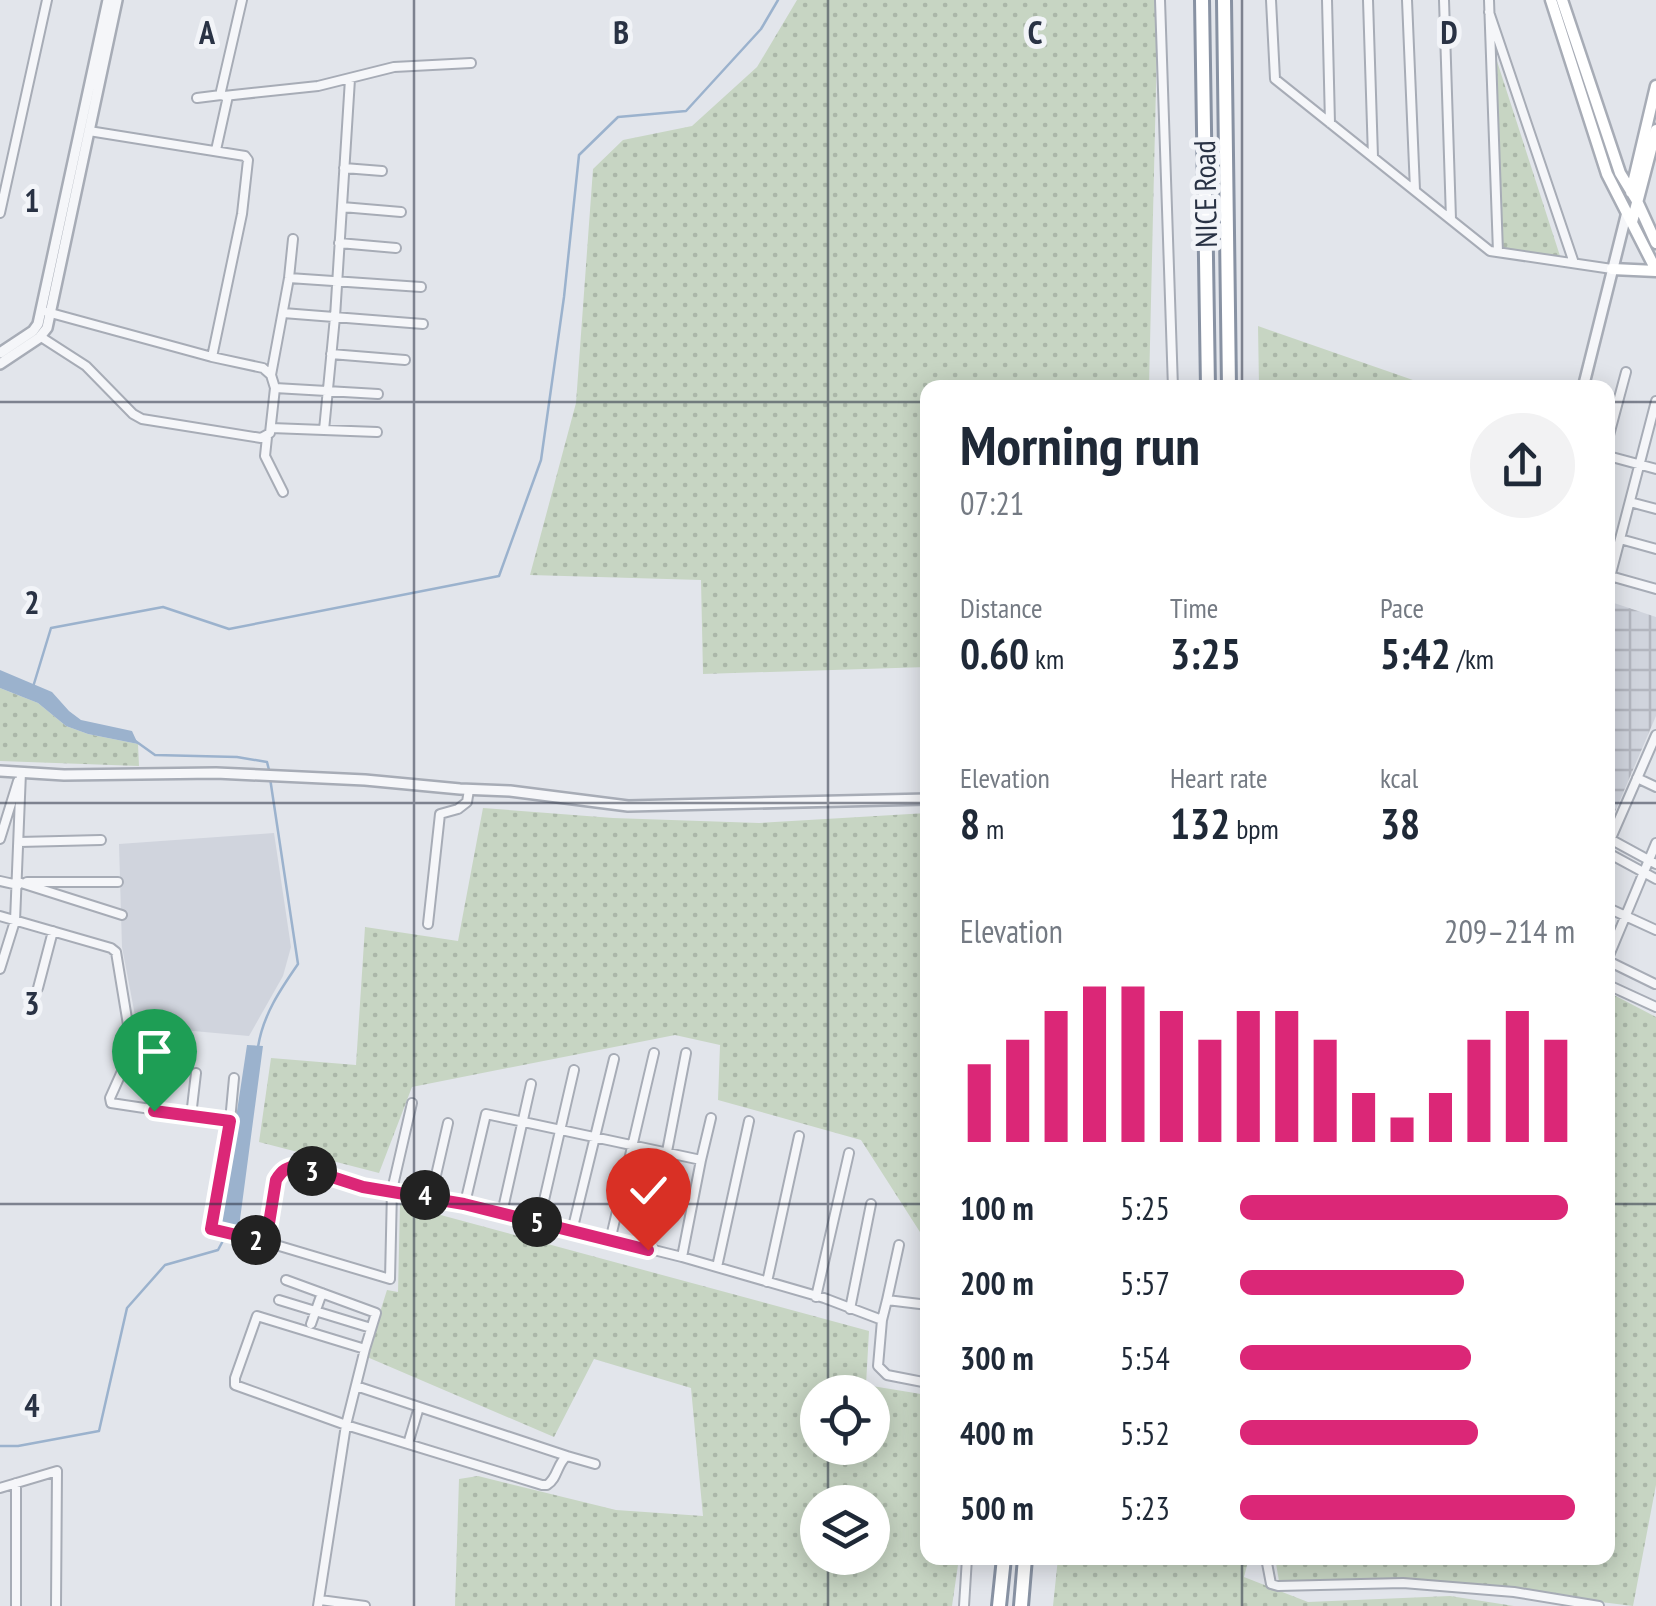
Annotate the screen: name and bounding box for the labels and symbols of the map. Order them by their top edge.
text: A [198,11,216,53]
text: B [613,11,629,53]
text: C [1028,11,1043,53]
text: D [1440,11,1458,53]
street label: NICE Road [1184,140,1225,248]
text: 1 [24,179,40,221]
text: 2 [24,581,40,623]
text: 3 [24,982,40,1024]
pin [112,1009,197,1112]
pin: 3 [287,1146,337,1196]
pin [606,1148,691,1251]
pin: 4 [400,1170,450,1220]
pin: 5 [512,1197,562,1247]
pin: 2 [231,1215,281,1265]
text: 4 [24,1384,40,1426]

